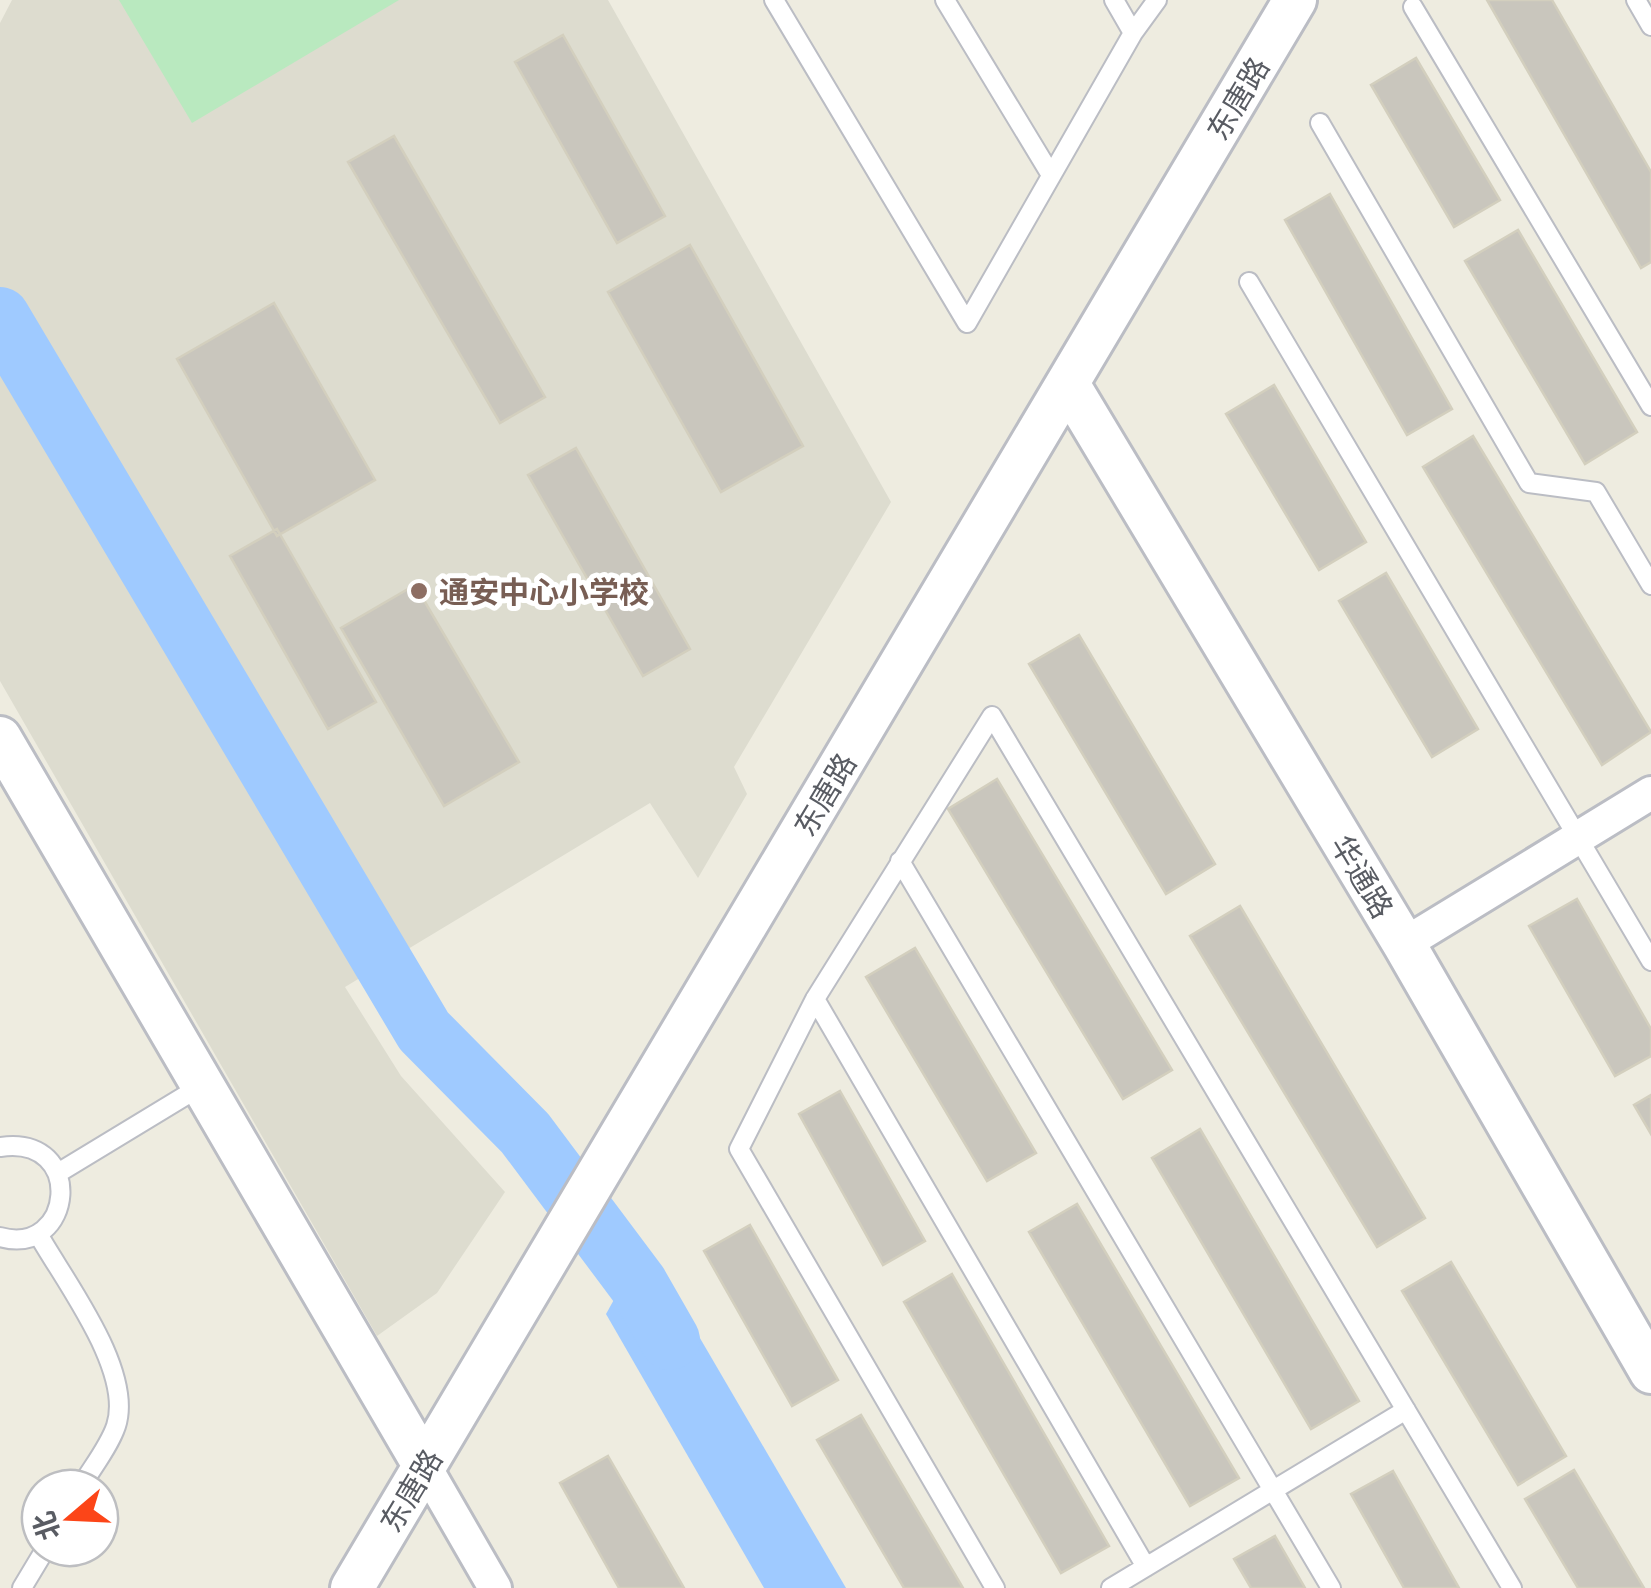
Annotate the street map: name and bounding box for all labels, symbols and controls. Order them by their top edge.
street label: 东唐路 [1198,50,1276,146]
place label: 通安中心小学校 [439,573,649,609]
marker: 通安中心小学校 [408,580,430,602]
street label: 东唐路 [785,746,863,842]
street label: 华通路 [1324,828,1402,924]
street label: 东唐路 [371,1442,449,1538]
north arrow [20,1468,120,1568]
text: 北 [25,1508,66,1545]

